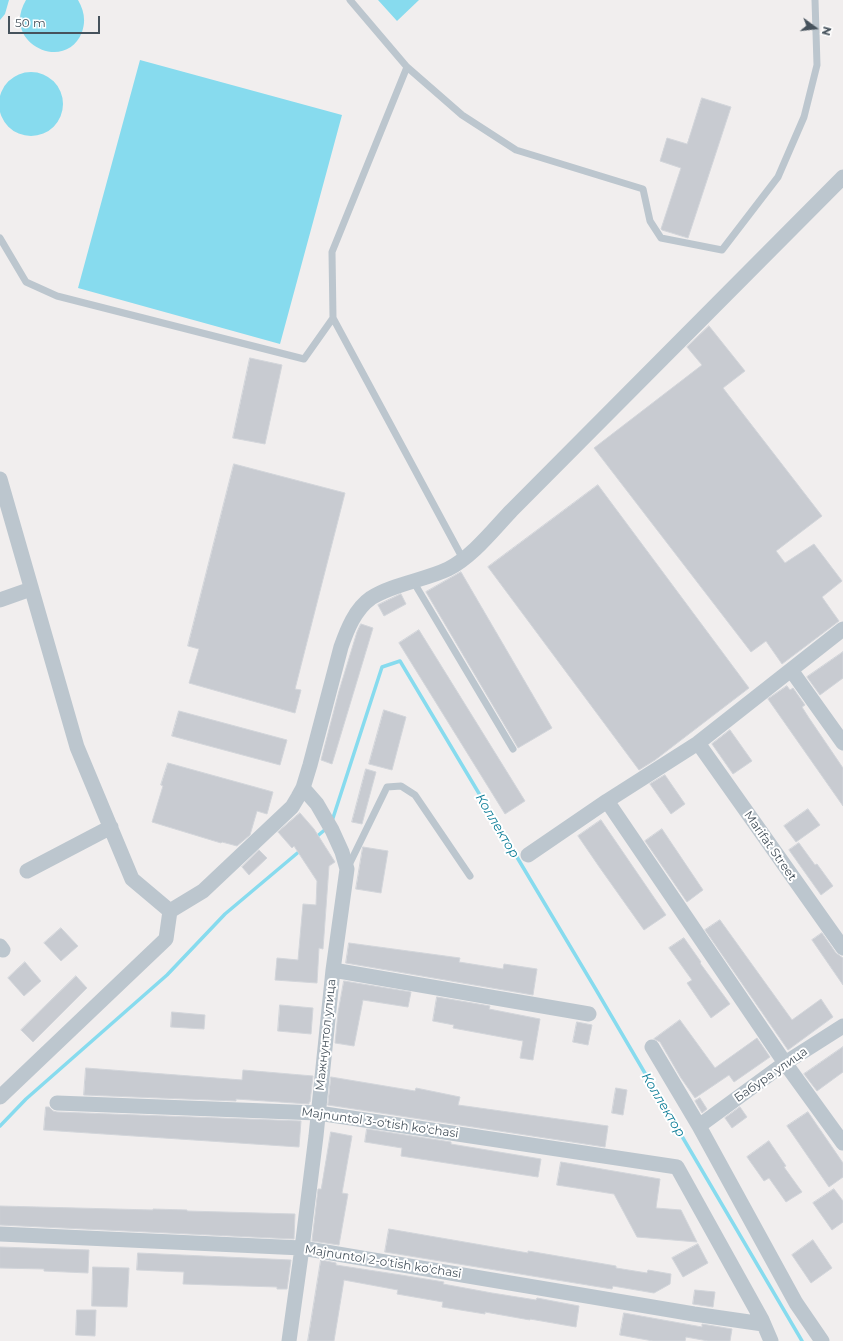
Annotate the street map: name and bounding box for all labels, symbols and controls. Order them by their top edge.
scale bar [10,8,102,34]
north arrow [795,8,835,48]
text: 50 m [15,15,46,30]
text: N [819,25,835,37]
water label: Коллектор [472,791,522,861]
street label: Marifat Street [741,808,799,884]
street label: Мажнунтол улица [313,978,339,1092]
street label: Бабура улица [732,1044,810,1106]
water label: Коллектор [638,1070,688,1140]
street label: Majnuntol 3-o'tish ko'chasi [300,1105,460,1141]
street label: Majnuntol 2-o'tish ko'chasi [304,1242,462,1282]

